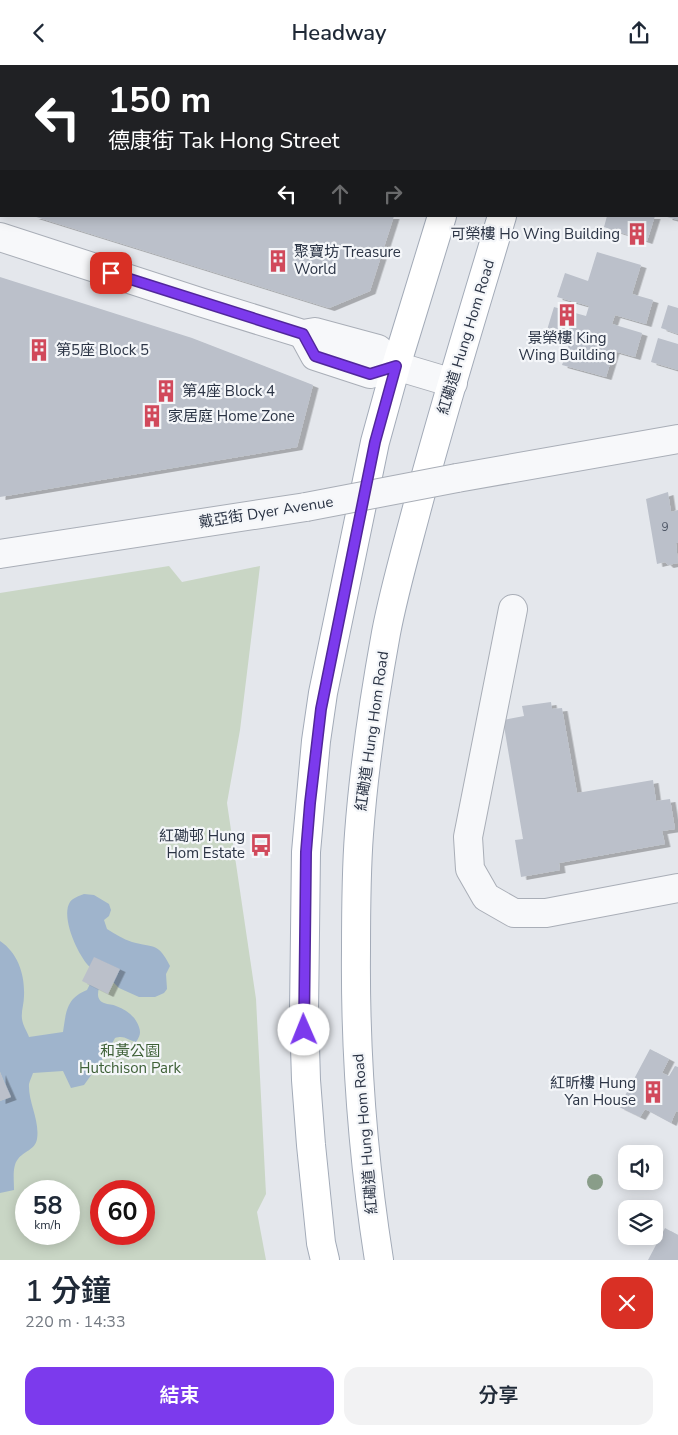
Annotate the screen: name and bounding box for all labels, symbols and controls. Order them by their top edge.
text: Headway [291,18,387,48]
icon: back [25,19,53,47]
icon: share [625,19,653,47]
text: 150 m [108,77,211,124]
icon: left [25,85,90,150]
text: 德康街 Tak Hong Street [108,126,340,156]
icon: left [273,180,301,208]
icon: ahead [326,180,354,208]
icon: right [379,180,407,208]
building icon: 可榮樓 Ho Wing Building [624,221,650,247]
place label: 可榮樓 Ho Wing Building [450,224,620,244]
place label: 聚寶坊 Treasure World [294,242,401,279]
building icon: 聚寶坊 Treasure World [265,248,291,274]
pin [90,252,132,294]
street label: 紅磡道 Hung Hom Road [433,257,499,417]
icon: arrive [97,259,125,287]
building icon: 景榮樓 King Wing Building [554,302,580,328]
place label: 景榮樓 King Wing Building [518,328,616,365]
building icon: 第5座 Block 5 [26,337,52,363]
place label: 第5座 Block 5 [56,340,149,360]
building icon: 第4座 Block 4 [153,378,179,404]
place label: 第4座 Block 4 [182,381,275,401]
building icon: 家居庭 Home Zone [139,403,165,429]
place label: 家居庭 Home Zone [168,406,295,426]
street label: 戴亞街 Dyer Avenue [197,491,335,533]
house number: 9 [661,519,669,535]
street label: 紅磡道 Hung Hom Road [351,650,393,812]
place label: 紅磡邨 Hung Hom Estate [159,826,245,863]
bus stop icon: 紅磡邨 Hung Hom Estate [248,832,274,858]
position arrow [277,1003,329,1055]
park label: 和黃公園 Hutchison Park [79,1041,181,1078]
street label: 紅磡道 Hung Hom Road [348,1053,382,1215]
place label: 紅昕樓 Hung Yan House [550,1073,636,1110]
building icon: 紅昕樓 Hung Yan House [640,1079,666,1105]
map controls [618,1145,663,1245]
button: sound [618,1145,663,1190]
speed limit sign: 60 [90,1180,155,1245]
text: 58 [32,1189,63,1223]
button: layers [618,1200,663,1245]
text: km/h [34,1217,61,1233]
text: 1 分鐘 [25,1271,111,1312]
button: close [601,1277,653,1329]
text: 220 m · 14:33 [25,1311,126,1333]
button: 結束 [25,1367,334,1425]
button: 分享 [344,1367,653,1425]

